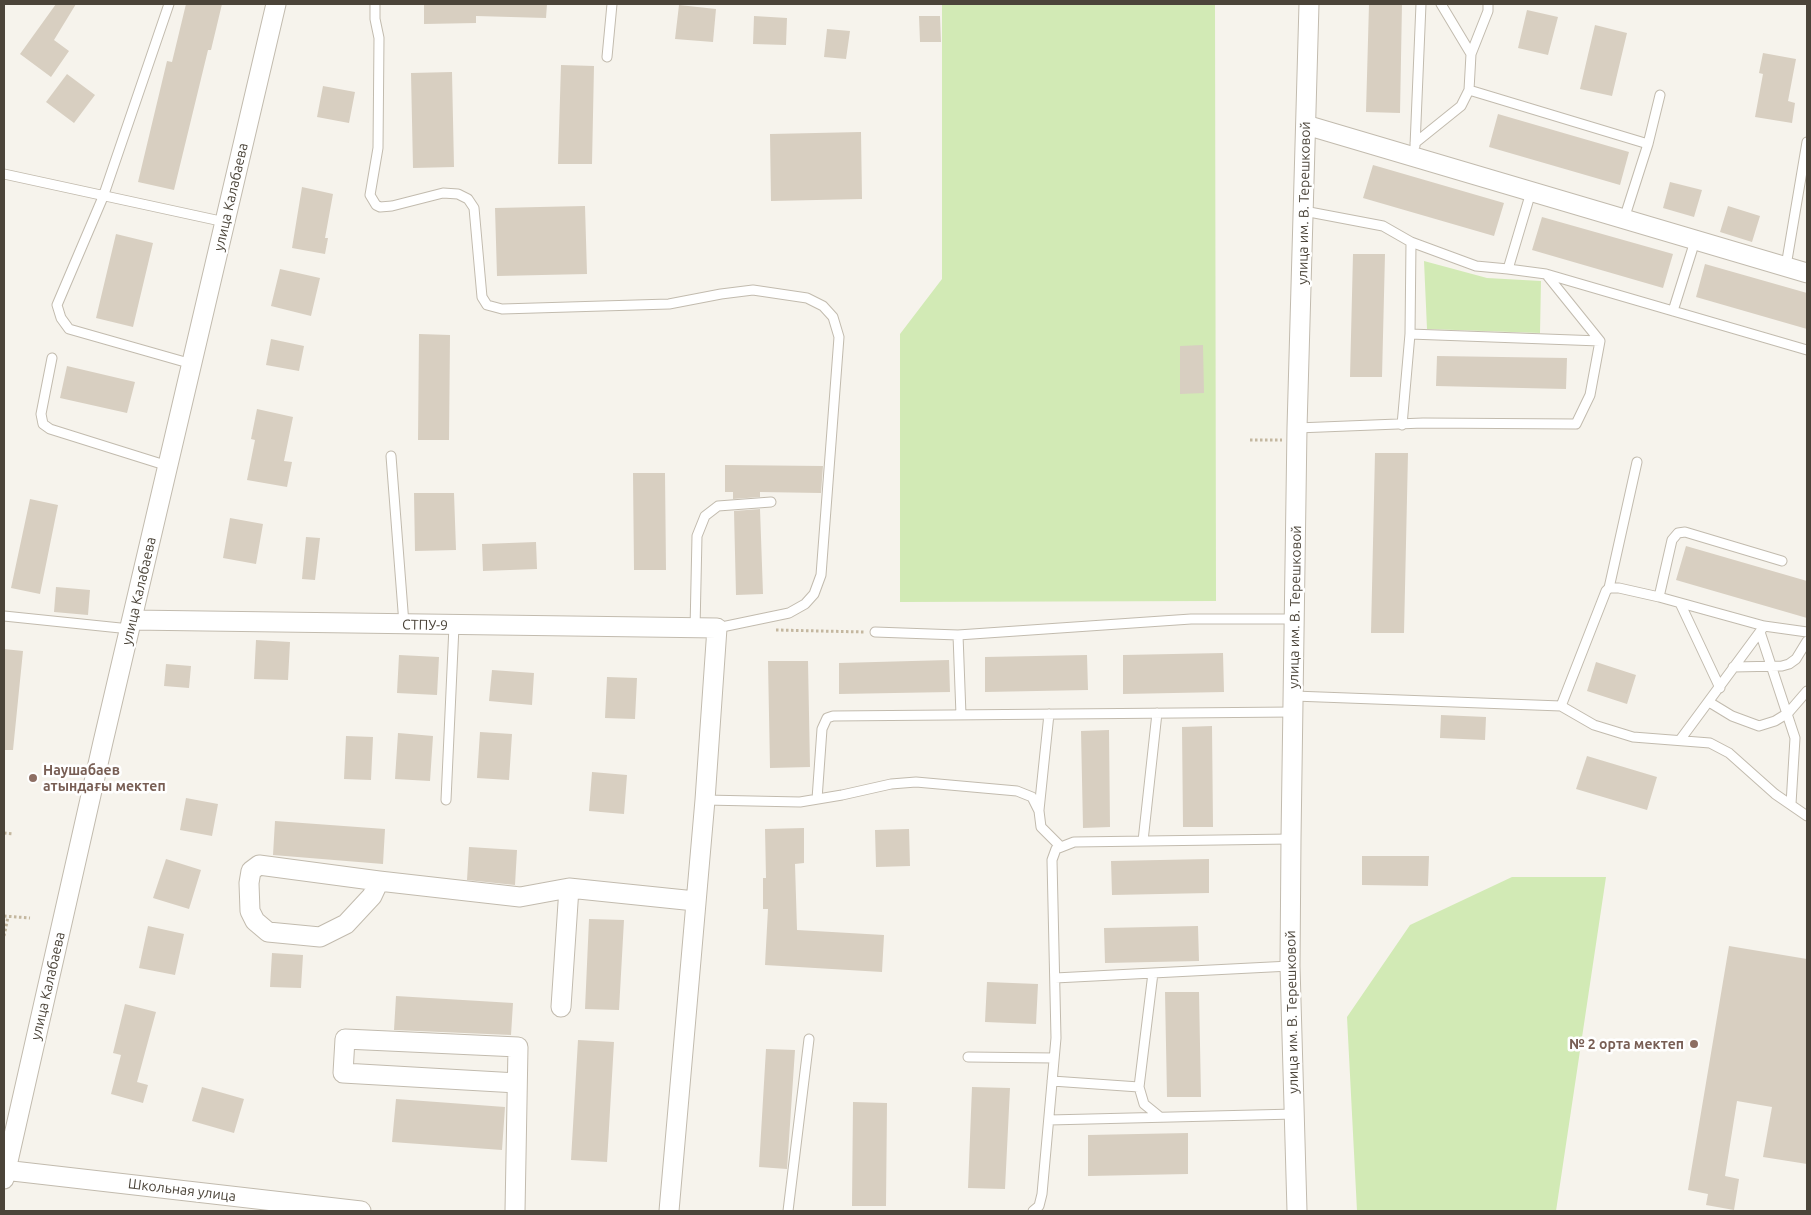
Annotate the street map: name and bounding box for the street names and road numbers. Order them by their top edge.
street label: улица им. В. Терешковой [1294,121,1314,285]
street label: улица Калабаева [210,141,252,253]
street label: улица им. В. Терешковой [1285,525,1305,689]
street label: улица Калабаева [118,535,160,647]
street label: СТПУ-9 [402,616,448,634]
street label: улица Калабаева [27,930,69,1042]
street label: улица им. В. Терешковой [1282,930,1302,1094]
street label: Школьная улица [127,1175,237,1205]

